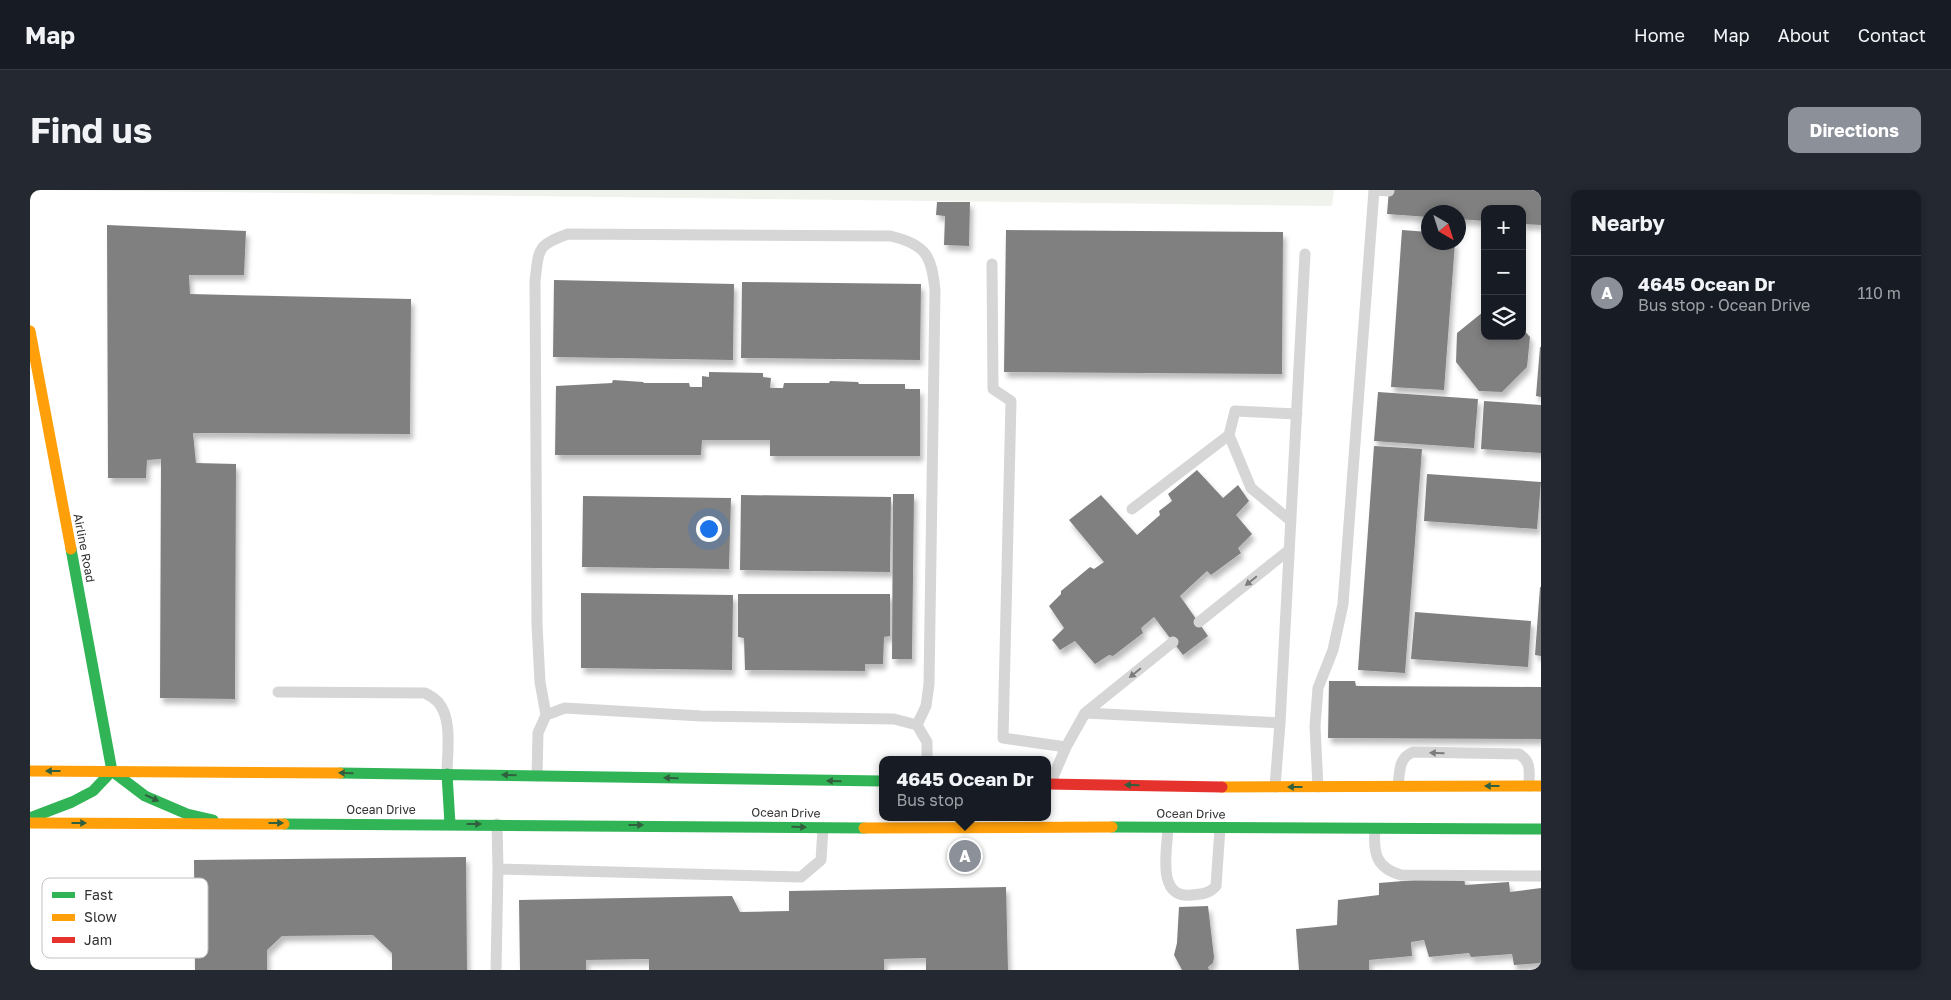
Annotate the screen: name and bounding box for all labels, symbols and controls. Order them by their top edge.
text: Map [25,20,75,49]
text: Home [1634,24,1685,46]
text: Map [1713,24,1750,46]
text: About [1778,24,1830,46]
text: Contact [1858,24,1926,46]
button: Directions [1788,107,1921,153]
text: Find us [30,109,152,151]
north arrow [1421,205,1466,250]
map controls [1481,205,1526,340]
button: + [1481,205,1526,250]
text: Nearby [1591,210,1665,236]
button: − [1481,250,1526,295]
text: 4645 Ocean Dr [1638,272,1775,295]
text: A [1601,283,1613,303]
text: 110 m [1857,283,1901,303]
button: layers [1481,295,1526,340]
text: Bus stop · Ocean Drive [1638,295,1810,315]
street label: Airline Road [70,512,99,584]
your location [696,516,722,542]
one-way arrow [1245,575,1258,586]
one-way arrow [1129,667,1142,678]
one-way arrow [1429,749,1445,757]
popup [879,756,1051,821]
one-way arrow [45,767,61,775]
text: 4645 Ocean Dr [896,767,1034,790]
one-way arrow [338,769,354,777]
one-way arrow [501,771,517,779]
one-way arrow [663,774,679,782]
one-way arrow [826,776,842,784]
one-way arrow [1124,781,1140,789]
one-way arrow [1484,782,1500,790]
one-way arrow [1287,783,1303,791]
text: Bus stop [896,790,964,810]
one-way arrow [145,794,159,802]
street label: Ocean Drive [346,802,416,817]
street label: Ocean Drive [751,804,821,821]
street label: Ocean Drive [1156,805,1226,822]
one-way arrow [71,819,87,827]
one-way arrow [268,819,284,827]
one-way arrow [466,820,482,828]
one-way arrow [628,821,644,829]
one-way arrow [791,824,807,832]
pin: A [949,837,981,875]
legend [42,878,208,958]
text: Fast [84,886,113,903]
text: Slow [84,908,117,925]
text: Jam [84,931,112,948]

